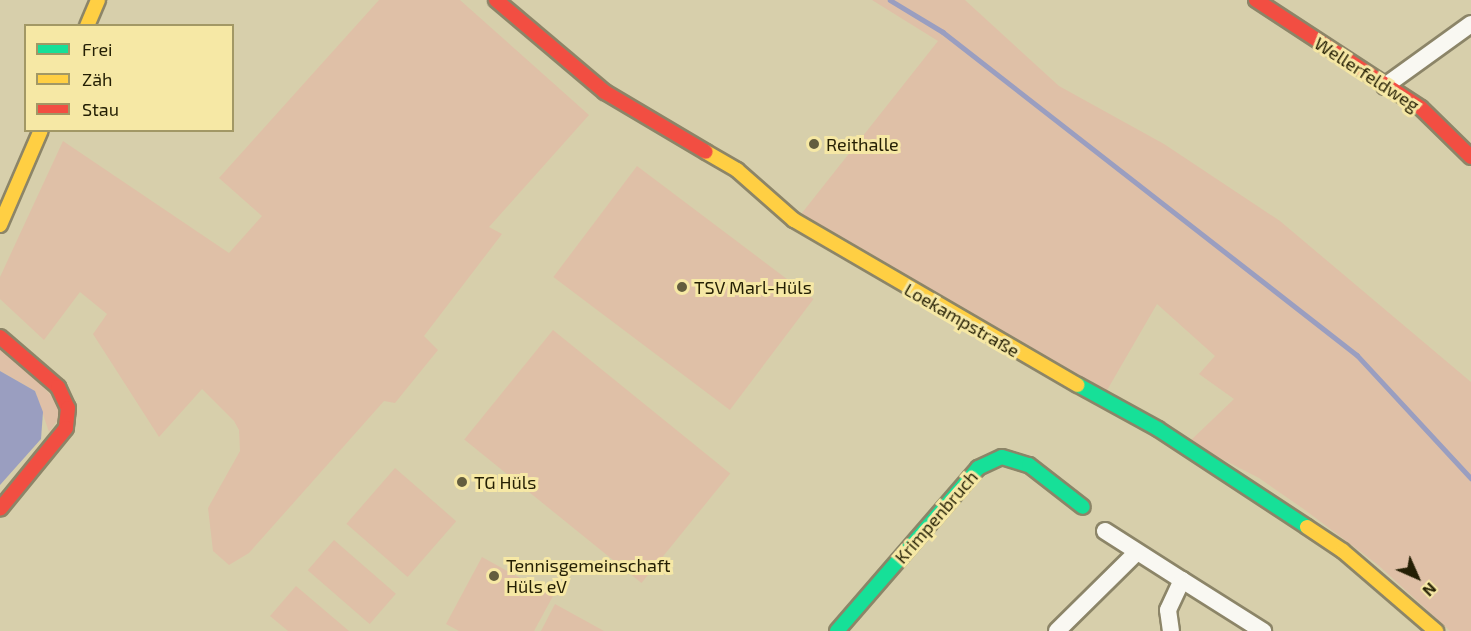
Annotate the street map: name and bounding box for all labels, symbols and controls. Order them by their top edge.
legend [24,24,234,132]
street label: Wellerfeldweg [1311,32,1423,116]
text: Frei [82,38,113,60]
text: Zäh [82,68,113,90]
text: Stau [82,98,119,120]
place label: Reithalle [826,133,899,155]
marker: Reithalle [807,137,821,151]
place label: TSV Marl-Hüls [694,276,812,298]
street label: Loekampstraße [901,278,1023,362]
marker: TSV Marl-Hüls [675,280,689,294]
street label: Krimpenbruch [890,466,982,568]
place label: TG Hüls [474,471,536,493]
marker: TG Hüls [455,475,469,489]
north arrow [1387,547,1447,607]
place label: Tennisgemeinschaft Hüls eV [506,555,671,598]
marker: Tennisgemeinschaft Hüls eV [487,569,501,583]
text: N [1419,579,1441,601]

